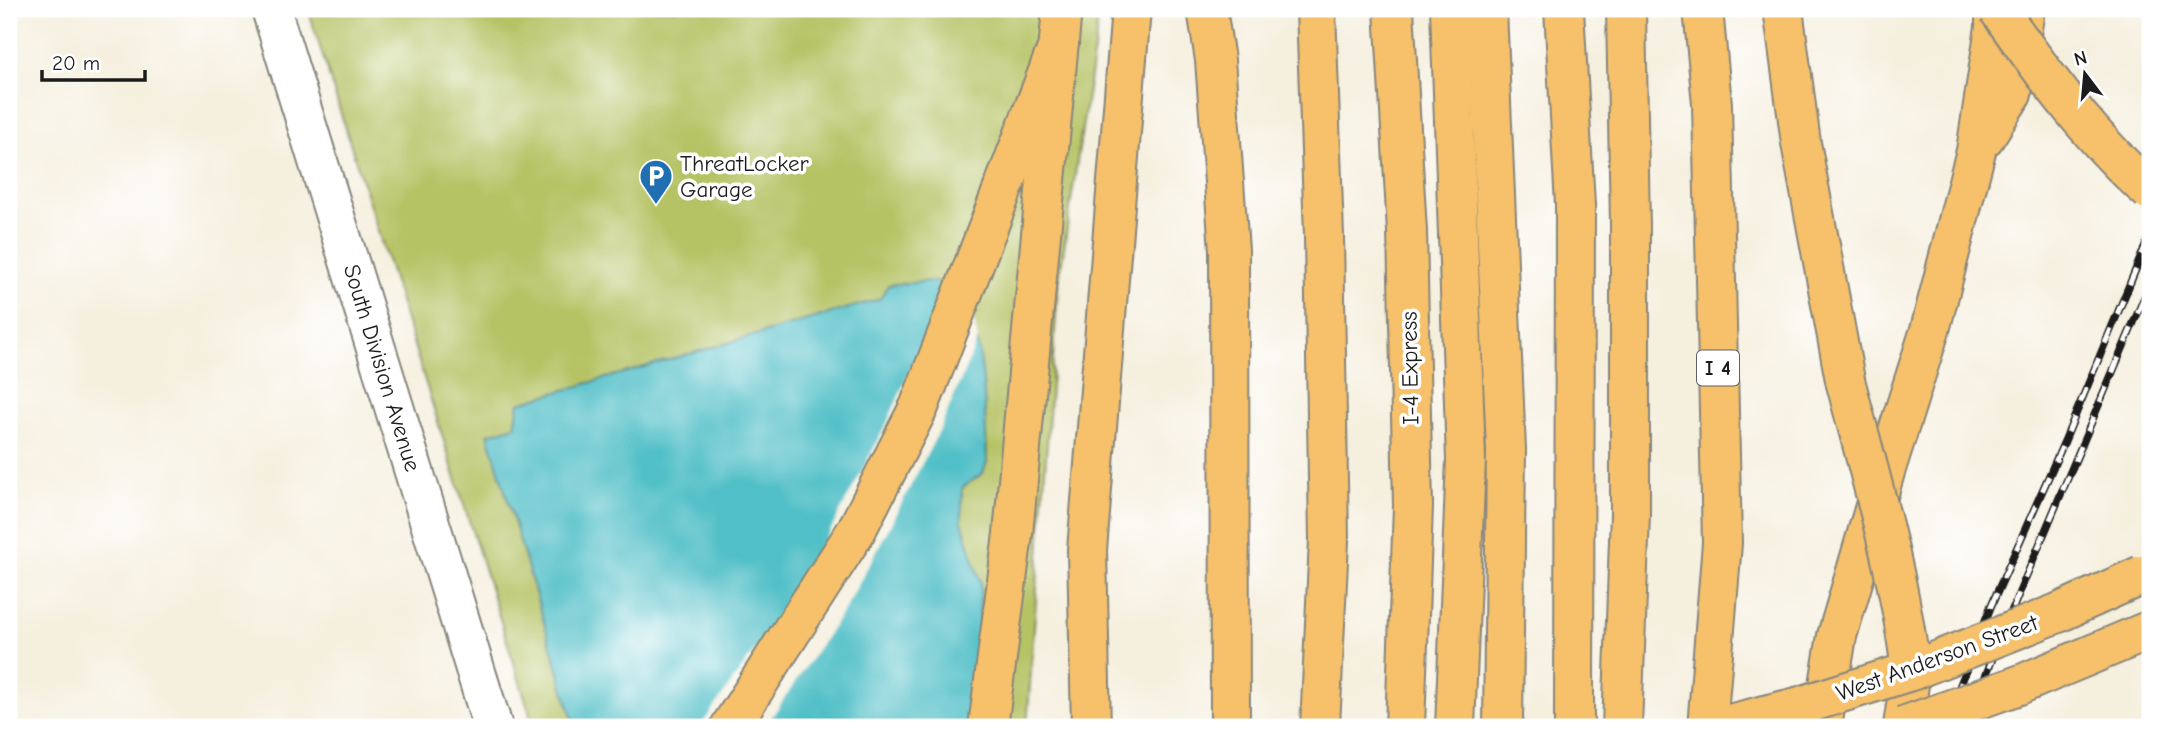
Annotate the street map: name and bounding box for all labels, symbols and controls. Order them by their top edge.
scale bar [42,38,145,82]
north arrow [2050,38,2120,108]
text: N [2072,46,2090,71]
text: 20 m [52,51,100,75]
place label: ThreatLocker Garage [680,150,810,203]
parking icon: ThreatLocker Garage [637,157,675,206]
street label: South Division Avenue [338,261,426,475]
street label: I-4 Express [1396,311,1424,425]
road number: I 4 [1697,350,1739,386]
street label: West Anderson Street [1833,609,2043,707]

